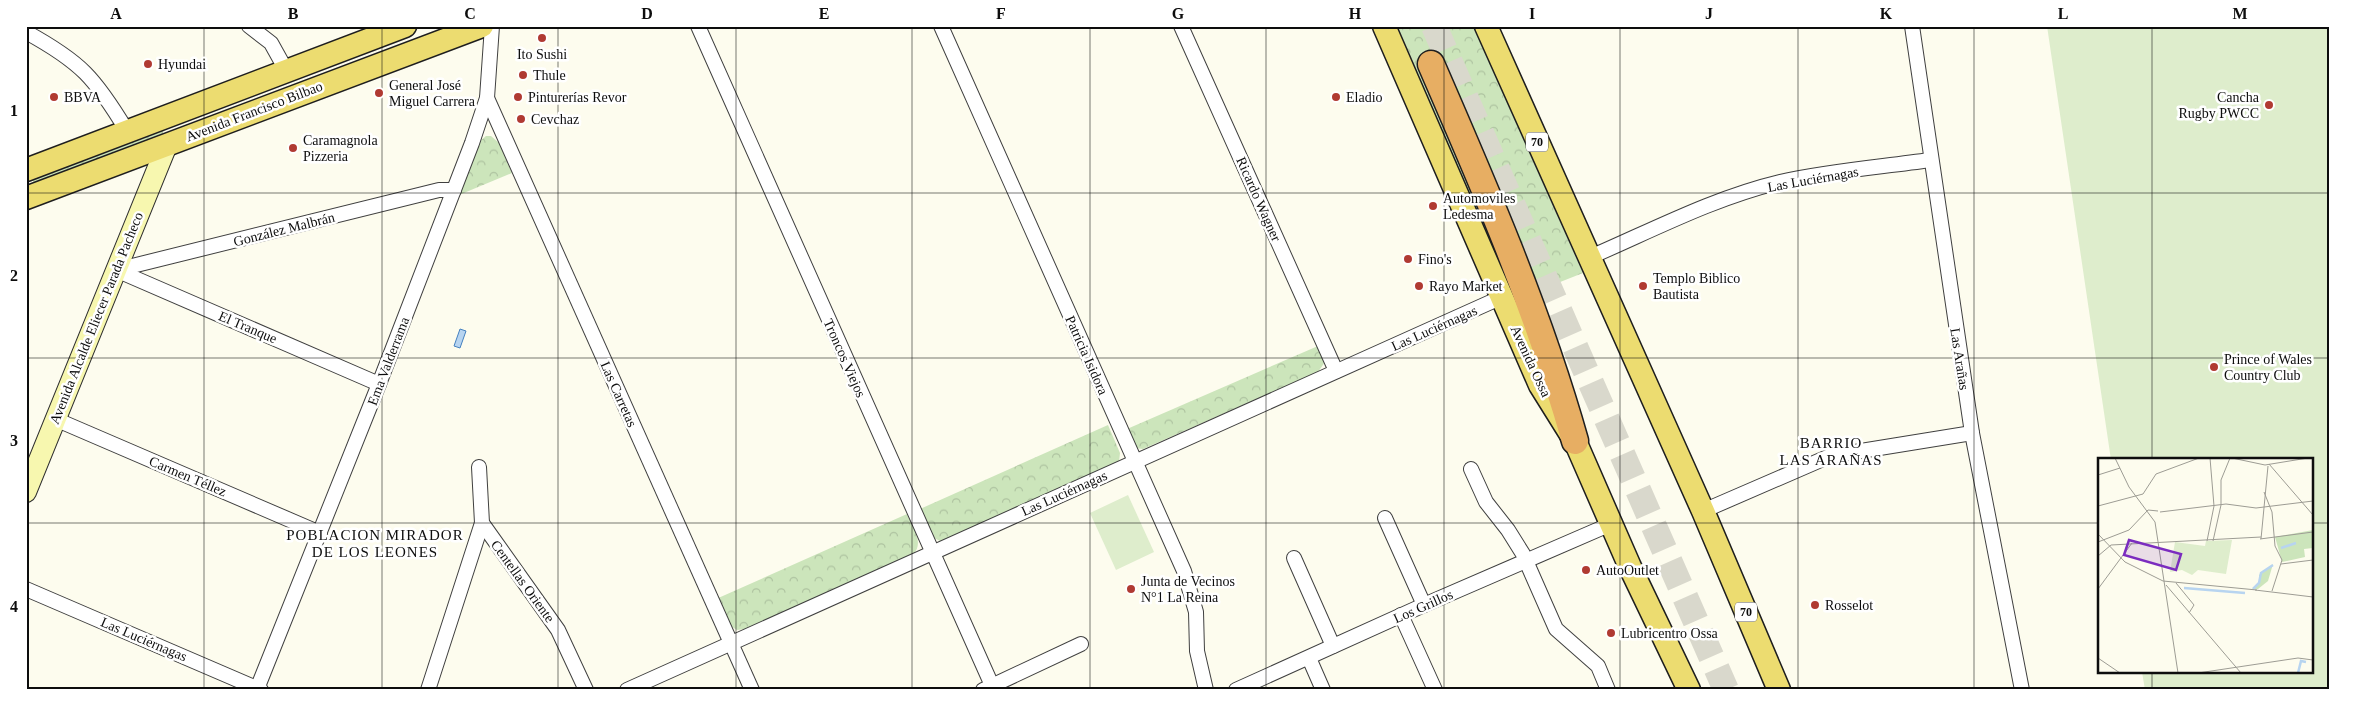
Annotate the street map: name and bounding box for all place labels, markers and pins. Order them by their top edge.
marker: Ito Sushi [536,32,548,44]
place label: Ito Sushi [517,47,567,62]
place label: Hyundai [158,57,206,72]
marker: Hyundai [142,58,154,70]
place label: Thule [533,68,566,83]
marker: Thule [517,69,529,81]
place label: General José Miguel Carrera [389,78,476,109]
marker: General José Miguel Carrera [373,87,385,99]
place label: BBVA [64,90,102,105]
place label: Pinturerías Revor [528,90,627,105]
place label: Eladio [1346,90,1383,105]
place label: Cancha Rugby PWCC [2178,90,2260,121]
marker: BBVA [48,91,60,103]
marker: Pinturerías Revor [512,91,524,103]
marker: Eladio [1330,91,1342,103]
marker: Cancha Rugby PWCC [2263,99,2275,111]
place label: Cevchaz [531,112,579,127]
marker: Cevchaz [515,113,527,125]
place label: Caramagnola Pizzeria [303,133,378,164]
marker: Caramagnola Pizzeria [287,142,299,154]
place label: Automoviles Ledesma [1443,191,1515,222]
marker: Automoviles Ledesma [1427,200,1439,212]
place label: Fino's [1418,252,1452,267]
marker: Fino's [1402,253,1414,265]
place label: Templo Biblico Bautista [1653,271,1740,302]
place label: Rayo Market [1429,279,1503,294]
marker: Rayo Market [1413,280,1425,292]
marker: Templo Biblico Bautista [1637,280,1649,292]
place label: Prince of Wales Country Club [2224,352,2312,383]
marker: Prince of Wales Country Club [2208,361,2220,373]
place label: AutoOutlet [1596,563,1659,578]
marker: AutoOutlet [1580,564,1592,576]
place label: Junta de Vecinos N°1 La Reina [1141,574,1235,605]
marker: Junta de Vecinos N°1 La Reina [1125,583,1137,595]
place label: Rosselot [1825,598,1873,613]
marker: Rosselot [1809,599,1821,611]
place label: Lubricentro Ossa [1621,626,1719,641]
marker: Lubricentro Ossa [1605,627,1617,639]

